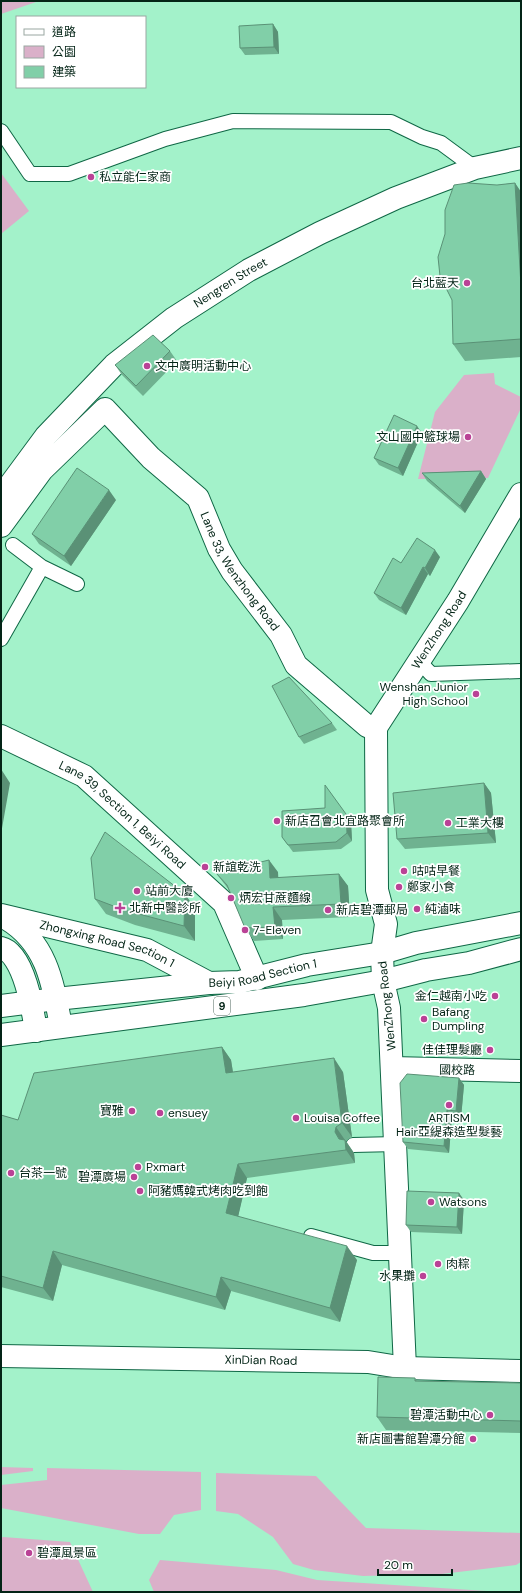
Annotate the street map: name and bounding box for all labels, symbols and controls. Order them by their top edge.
legend [16,16,146,88]
text: 道路 [52,24,76,40]
text: 公園 [52,44,76,60]
text: 建築 [52,64,76,80]
place label: 私立能仁家商 [99,169,171,185]
marker: 私立能仁家商 [86,172,96,182]
street label: Nengren Street [190,254,270,311]
place label: 台北藍天 [411,275,459,291]
marker: 台北藍天 [462,278,472,288]
place label: 文中廣明活動中心 [155,358,251,374]
marker: 文中廣明活動中心 [142,361,152,371]
place label: 文山國中籃球場 [376,429,460,445]
marker: 文山國中籃球場 [463,432,473,442]
street label: Lane 33, Wenzhong Road [197,510,283,634]
street label: WenZhong Road [408,588,470,672]
place label: Wenshan Junior High School [380,679,469,709]
marker: Wenshan Junior High School [471,689,481,699]
street label: Lane 39, Section 1, Beiyi Road [56,757,189,872]
place label: 新店召會北宜路聚會所 [285,813,405,829]
place label: 工業大樓 [456,815,504,831]
marker: 新店召會北宜路聚會所 [272,816,282,826]
marker: 工業大樓 [443,818,453,828]
place label: 新誼乾洗 [213,859,261,875]
marker: 新誼乾洗 [200,862,210,872]
place label: 咕咕早餐 [412,863,460,879]
marker: 咕咕早餐 [399,866,409,876]
place label: 鄭家小食 [407,879,455,895]
marker: 鄭家小食 [394,882,404,892]
place label: 站前大廈 [145,883,193,899]
marker: 站前大廈 [132,886,142,896]
place label: 炳宏甘蔗麵線 [239,890,311,906]
marker: 炳宏甘蔗麵線 [226,893,236,903]
place label: 北新中醫診所 [129,900,201,916]
place label: 純滷味 [425,901,461,917]
marker: 北新中醫診所 [114,902,126,914]
place label: 新店碧潭郵局 [336,902,408,918]
marker: 純滷味 [412,904,422,914]
marker: 新店碧潭郵局 [323,905,333,915]
street label: Zhongxing Road Section 1 [38,917,177,971]
place label: 7-Eleven [253,922,301,938]
marker: 7-Eleven [240,925,250,935]
street label: Beiyi Road Section 1 [208,956,318,991]
street label: WenZhong Road [374,960,400,1052]
place label: 金仁越南小吃 [415,988,487,1004]
marker: 金仁越南小吃 [490,991,500,1001]
road number: 9 [214,997,230,1015]
place label: Bafang Dumpling [432,1004,485,1034]
marker: Bafang Dumpling [419,1014,429,1024]
place label: 佳佳理髮廳 [422,1042,482,1058]
marker: 佳佳理髮廳 [485,1045,495,1055]
street label: 國校路 [439,1062,475,1078]
marker: ARTISM Hair亞緹森造型髮藝 [444,1100,454,1110]
place label: 寶雅 [100,1103,124,1119]
place label: ensuey [168,1105,208,1121]
marker: 寶雅 [127,1106,137,1116]
marker: ensuey [155,1108,165,1118]
place label: Louisa Coffee [304,1110,380,1126]
place label: ARTISM Hair亞緹森造型髮藝 [396,1110,502,1140]
marker: Louisa Coffee [291,1113,301,1123]
place label: Pxmart [146,1159,186,1175]
marker: Pxmart [133,1162,143,1172]
place label: 台茶一號 [19,1165,67,1181]
marker: 台茶一號 [6,1168,16,1178]
place label: 碧潭廣場 [78,1169,126,1185]
marker: 碧潭廣場 [129,1172,139,1182]
place label: 阿豬媽韓式烤肉吃到飽 [148,1183,268,1199]
marker: 阿豬媽韓式烤肉吃到飽 [135,1186,145,1196]
place label: Watsons [439,1194,487,1210]
marker: Watsons [426,1197,436,1207]
place label: 肉粽 [446,1256,470,1272]
marker: 肉粽 [433,1259,443,1269]
place label: 水果攤 [379,1268,415,1284]
marker: 水果攤 [418,1271,428,1281]
street label: XinDian Road [224,1352,297,1369]
place label: 碧潭活動中心 [410,1407,482,1423]
marker: 碧潭活動中心 [485,1410,495,1420]
place label: 新店圖書館碧潭分館 [357,1431,465,1447]
marker: 新店圖書館碧潭分館 [468,1434,478,1444]
place label: 碧潭風景區 [37,1545,97,1561]
marker: 碧潭風景區 [24,1548,34,1558]
scale bar [378,1551,452,1577]
text: 20 m [384,1557,413,1573]

